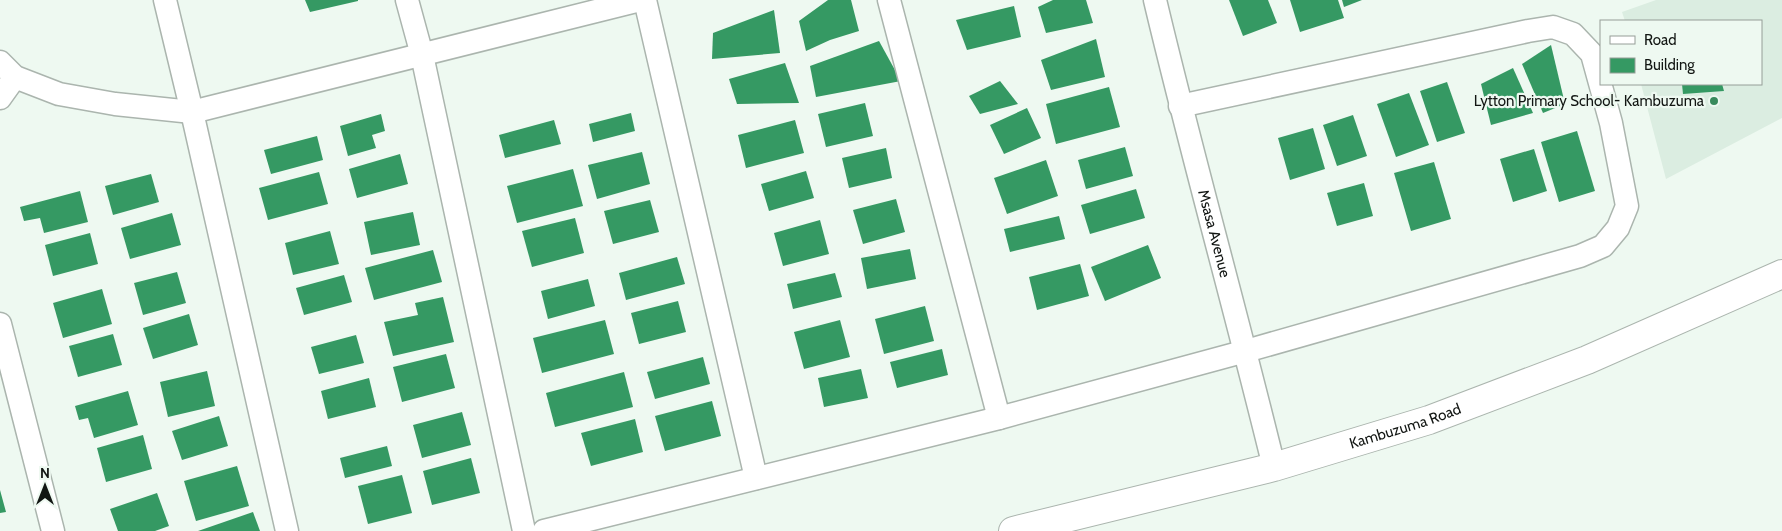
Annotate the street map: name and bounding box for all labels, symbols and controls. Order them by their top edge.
legend [1600,20,1762,85]
text: Road [1644,31,1677,49]
text: Building [1644,56,1695,74]
place label: Lytton Primary School- Kambuzuma [1474,92,1705,110]
marker: Lytton Primary School- Kambuzuma [1708,95,1720,107]
street label: Msasa Avenue [1194,188,1234,280]
street label: Kambuzuma Road [1347,400,1463,453]
north arrow [20,461,70,511]
text: N [40,464,50,482]

